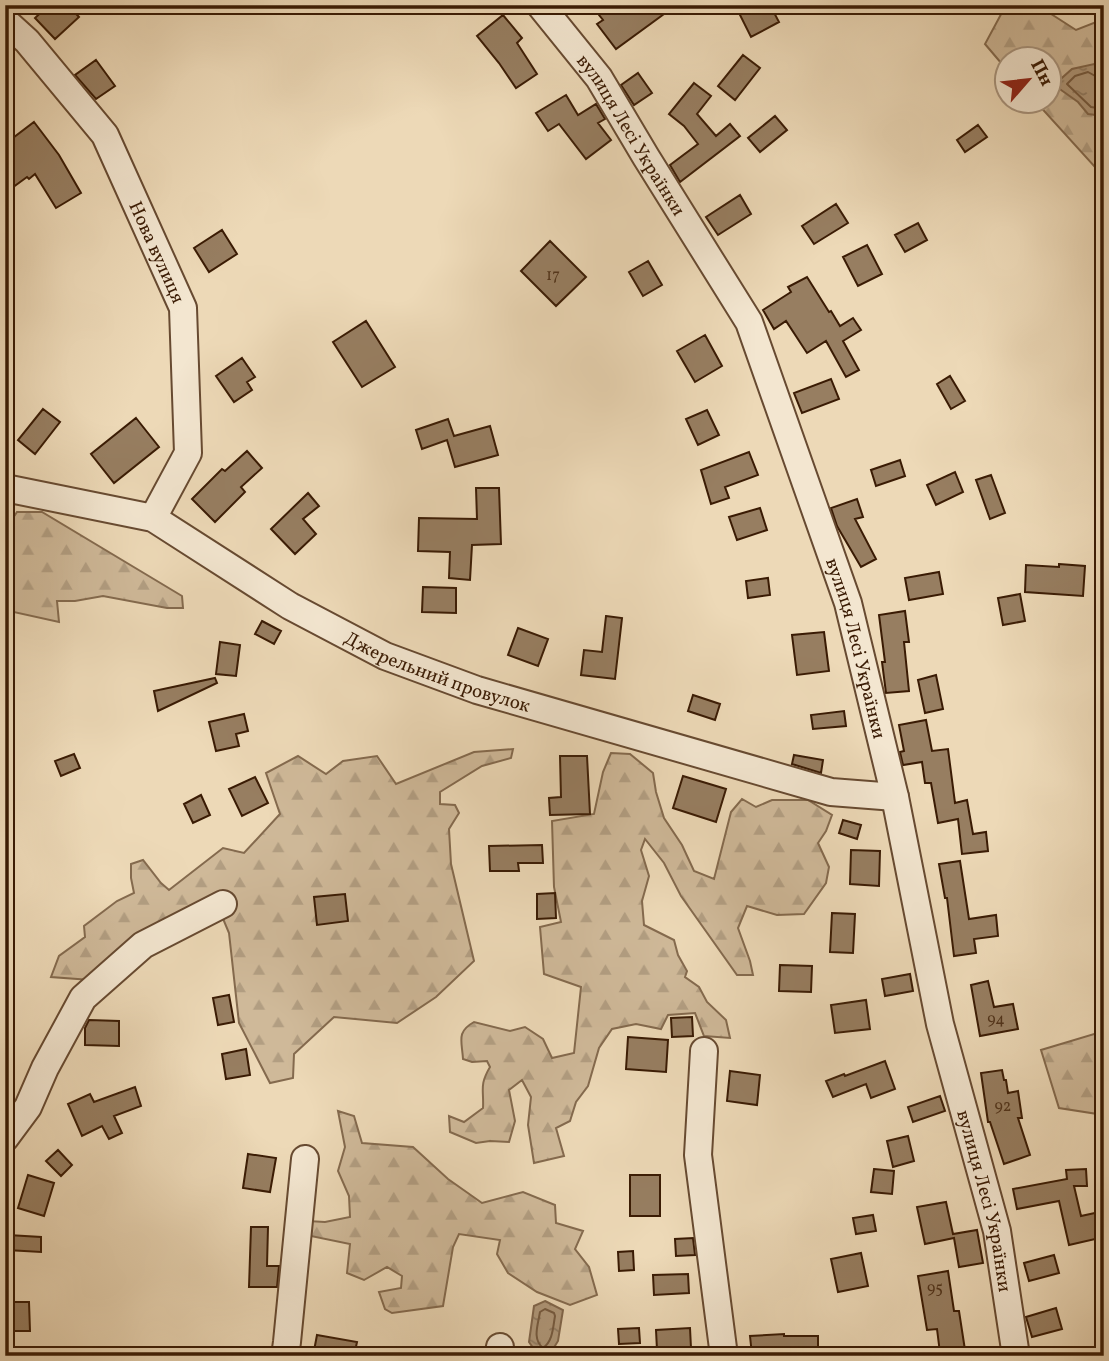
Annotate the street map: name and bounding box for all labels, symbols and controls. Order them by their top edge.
north arrow [993,46,1064,116]
street label: вулиця Лесі Українки [570,49,691,221]
text: Пн [1023,55,1059,91]
street label: Нова вулиця [121,197,190,308]
house number: 17 [546,265,560,287]
street label: вулиця Лесі Українки [818,555,891,742]
street label: Джерельний провулок [339,626,533,720]
house number: 94 [987,1009,1005,1031]
house number: 92 [995,1096,1011,1118]
street label: вулиця Лесі Українки [949,1107,1017,1294]
house number: 95 [927,1278,943,1300]

